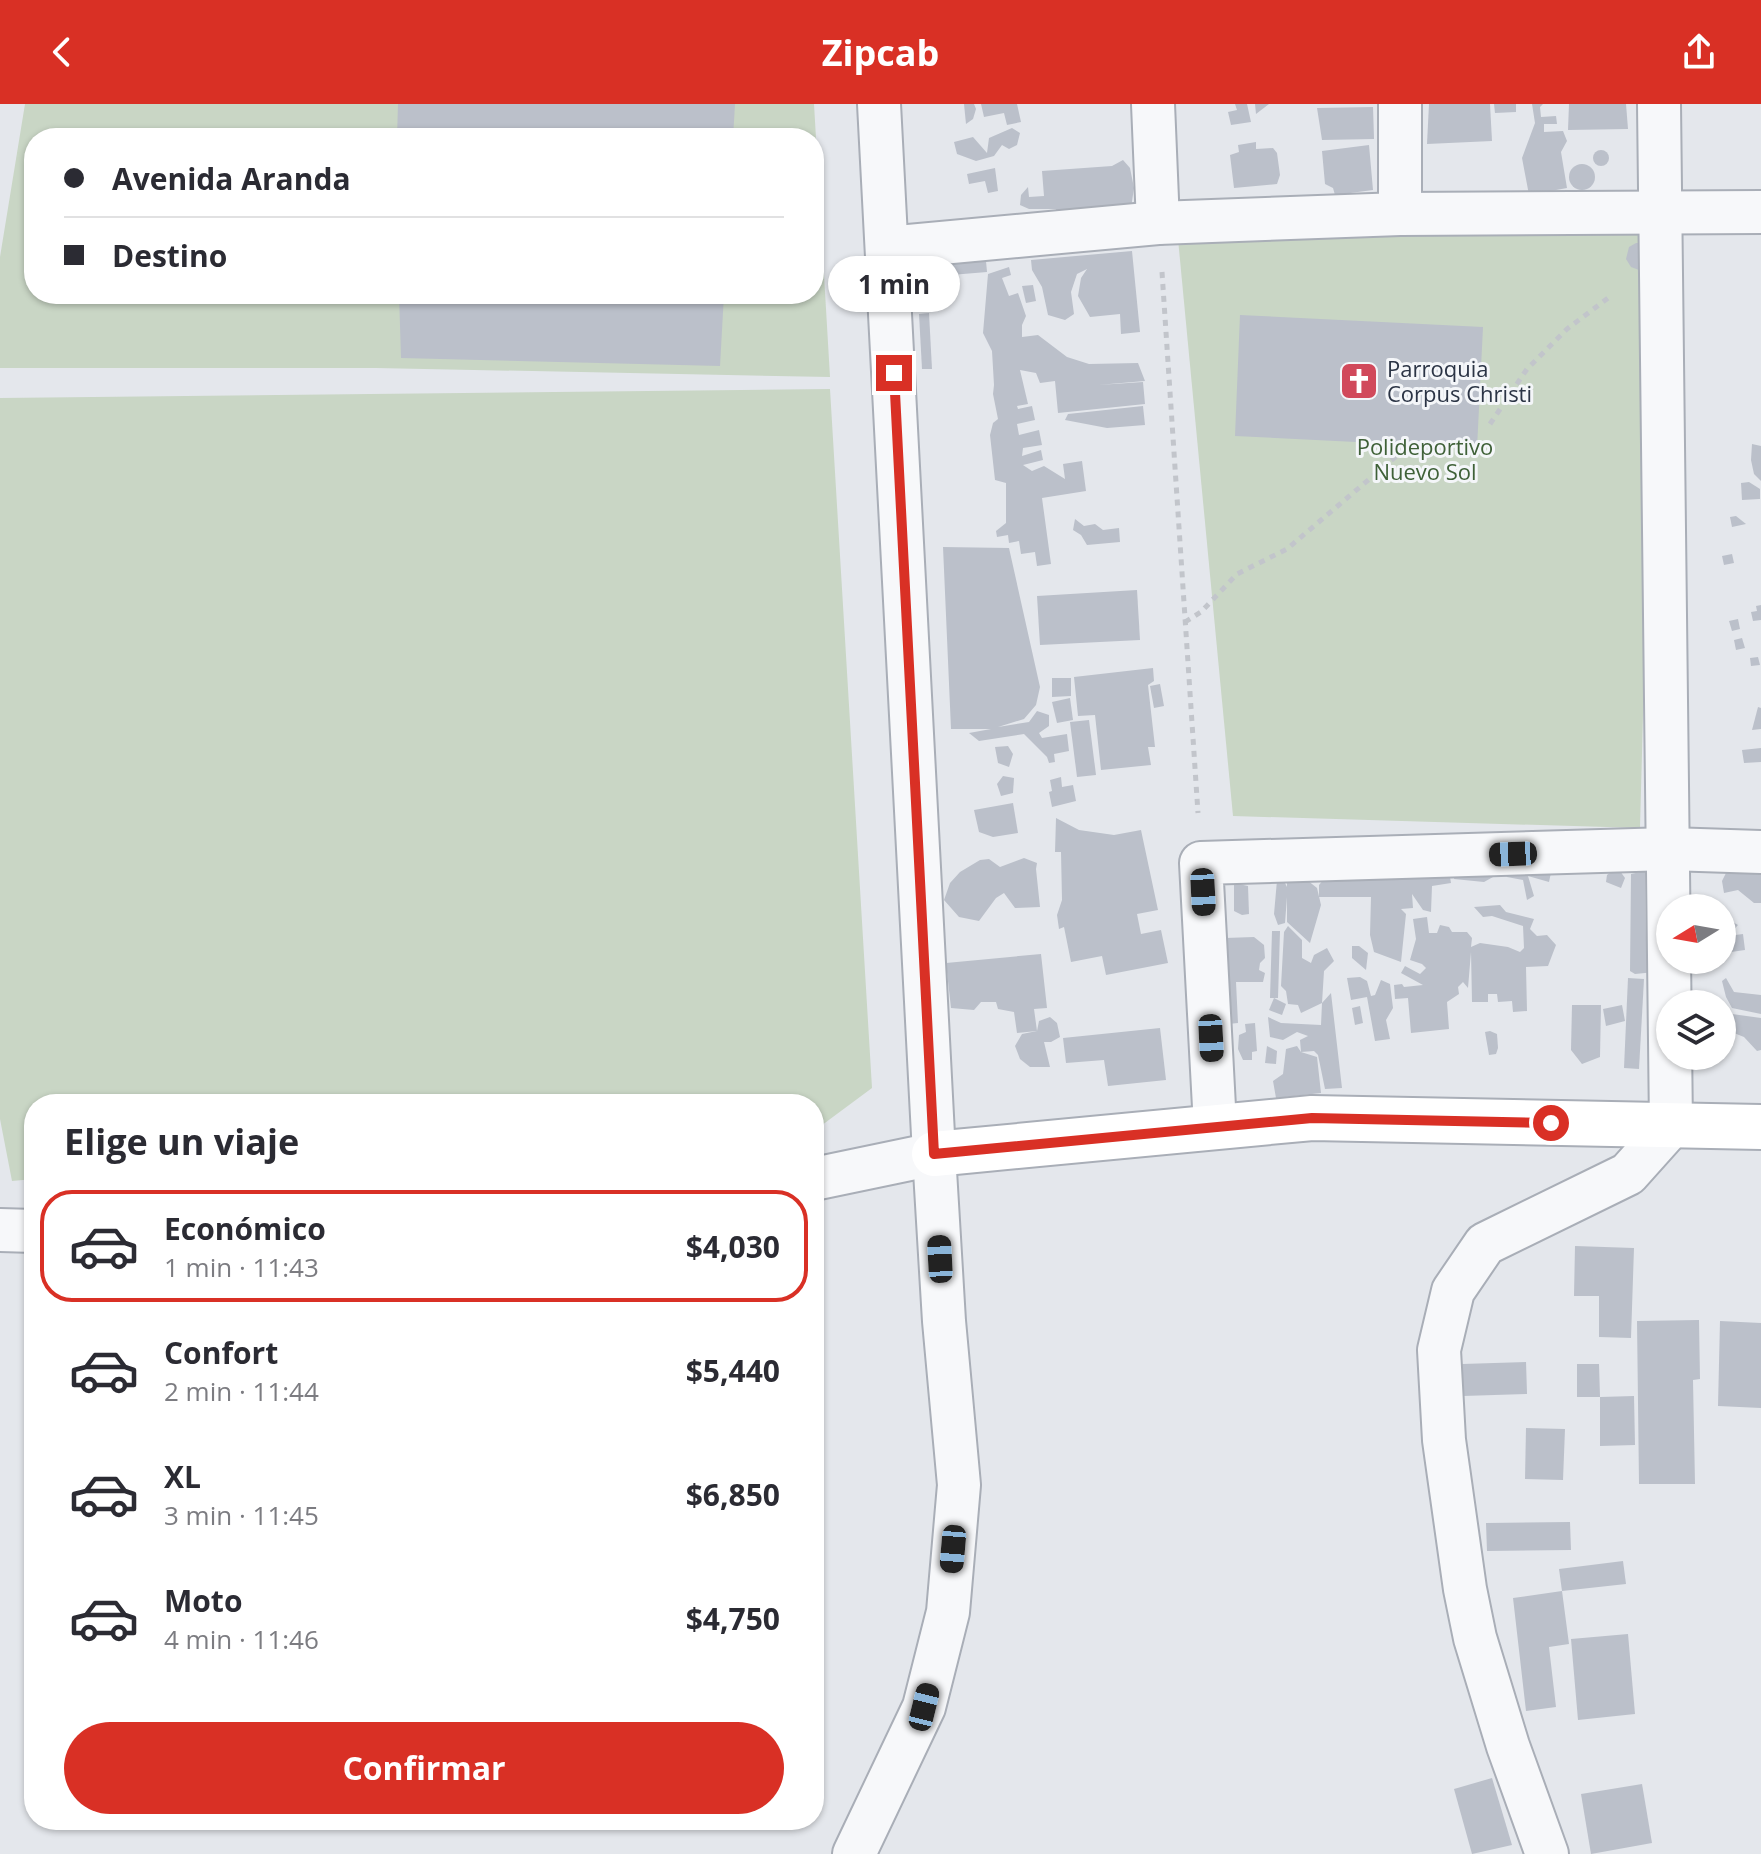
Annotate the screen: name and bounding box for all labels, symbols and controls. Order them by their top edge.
text: Zipcab [822,28,939,77]
icon: back [40,30,84,74]
icon: share [1677,30,1721,74]
text: Avenida Aranda [112,158,351,199]
text: Destino [112,235,227,276]
callout: 1 min [828,257,960,313]
text: 1 min [858,266,930,302]
place label: Parroquia Corpus Christi [1387,353,1532,408]
route end [876,355,912,391]
church icon: Parroquia Corpus Christi [1338,360,1380,402]
park label: Polideportivo Nuevo Sol [1357,431,1493,486]
car [1489,841,1537,867]
car [1190,867,1216,917]
north arrow [1656,894,1736,974]
map controls [1656,894,1736,1070]
button: layers [1656,990,1736,1070]
car [1198,1013,1224,1063]
route start [1533,1105,1569,1141]
text: Elige un viaje [64,1117,299,1166]
text: Económico [164,1208,326,1249]
icon: car [68,1210,140,1282]
text: $4,030 [686,1226,780,1267]
car [927,1234,953,1284]
text: 1 min · 11:43 [164,1249,319,1285]
text: Confort [164,1332,278,1373]
icon: car [68,1334,140,1406]
text: $5,440 [686,1350,780,1391]
text: 2 min · 11:44 [164,1373,319,1409]
text: XL [164,1456,201,1497]
icon: car [68,1458,140,1530]
text: $6,850 [686,1474,780,1515]
text: 3 min · 11:45 [164,1497,319,1533]
car [939,1524,967,1574]
text: Moto [164,1580,242,1621]
icon: car [68,1582,140,1654]
text: $4,750 [686,1598,780,1639]
text: 4 min · 11:46 [164,1621,319,1657]
car [907,1681,941,1733]
button: Confirmar [64,1722,784,1814]

